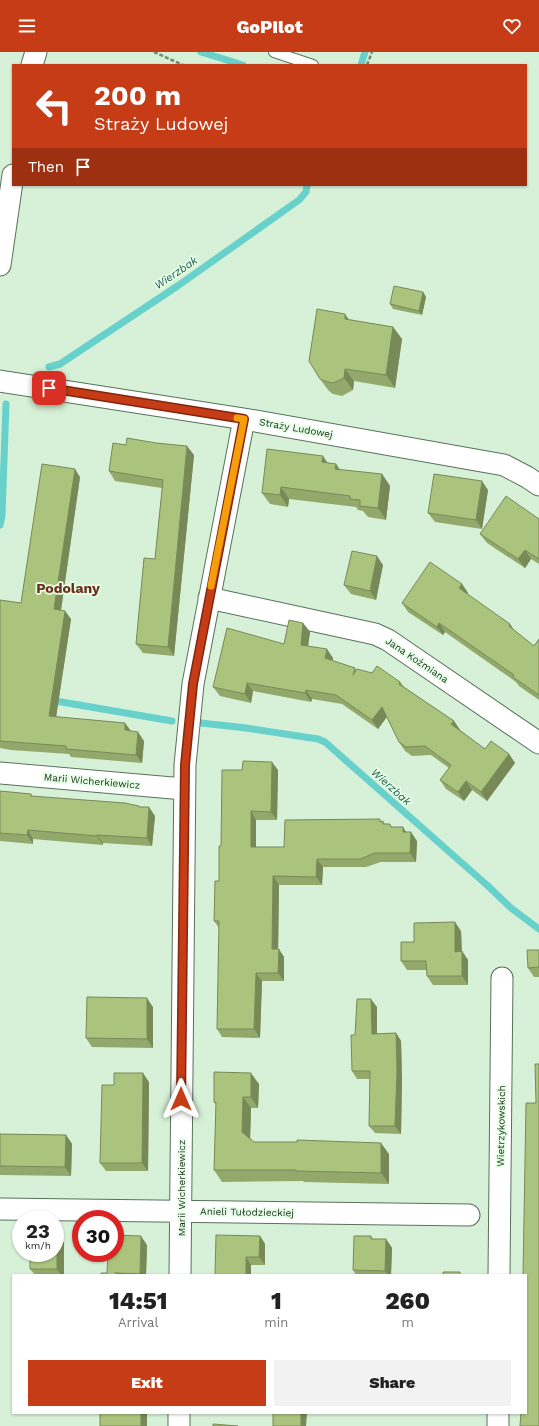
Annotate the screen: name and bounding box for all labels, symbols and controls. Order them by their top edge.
icon: menu [16,15,38,37]
icon: heart [501,15,523,37]
text: GoPilot [236,16,303,37]
text: 200 m [94,79,181,112]
icon: left [28,80,80,132]
text: Straży Ludowej [94,113,228,134]
icon: arrive [72,156,94,178]
text: Then [28,158,64,176]
water label: Wierzbak [152,253,201,292]
pin [32,371,66,405]
icon: arrive [38,377,60,399]
street label: Straży Ludowej [258,416,334,440]
district label: Podolany [36,580,100,596]
street label: Jana Koźmiana [384,635,451,685]
water label: Wierzbak [368,766,414,809]
street label: Marii Wicherkiewicz [43,771,141,791]
position arrow [160,1078,202,1120]
street label: Wietrzykowskich [495,1085,507,1167]
street label: Marii Wicherkiewicz [176,1140,187,1236]
street label: Anieli Tułodzieckiej [200,1206,294,1218]
speed limit sign: 30 [72,1210,124,1262]
text: 23 [26,1219,50,1243]
text: km/h [25,1240,51,1251]
text: 14:51 [109,1287,167,1315]
text: 1 [271,1287,282,1315]
text: 260 [385,1287,430,1315]
text: Arrival [118,1315,158,1330]
text: min [264,1315,288,1330]
text: m [401,1315,414,1330]
button: Exit [28,1360,266,1406]
button: Share [274,1360,511,1406]

